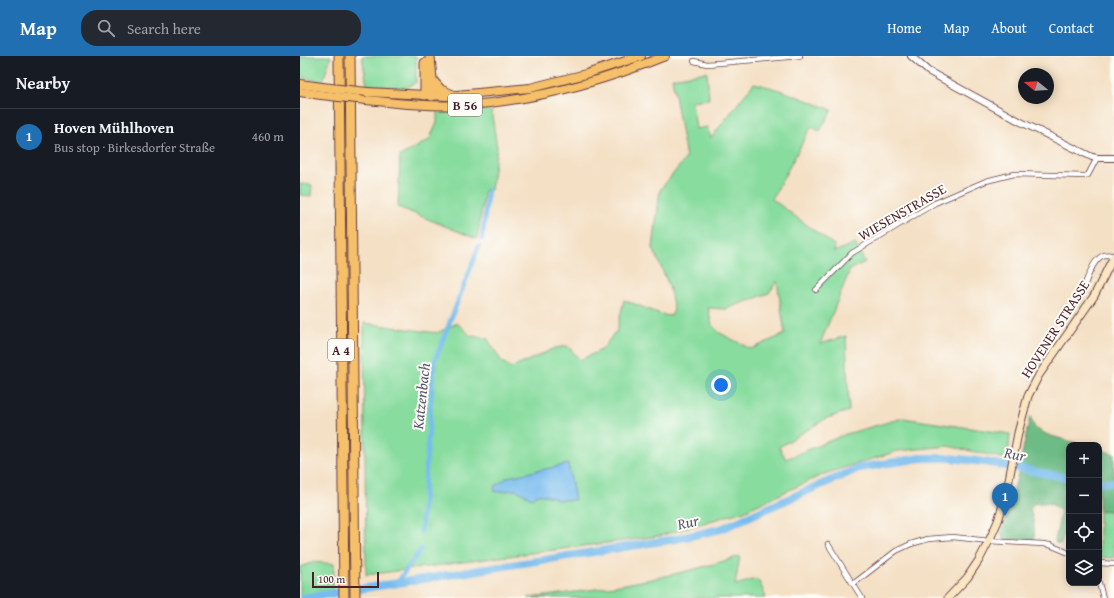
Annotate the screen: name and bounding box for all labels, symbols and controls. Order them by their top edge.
search box [81,10,361,46]
text: Map [20,14,57,42]
icon: search [95,17,117,39]
text: Search here [127,18,201,39]
text: Home [887,18,922,38]
text: Map [944,18,969,38]
text: About [991,18,1027,38]
text: Contact [1049,18,1094,38]
north arrow [1018,68,1054,104]
text: Nearby [16,70,70,95]
road number: B 56 [448,94,482,116]
text: Hoven Mühlhoven [54,117,174,138]
text: 1 [26,127,32,146]
text: 460 m [252,127,284,146]
text: Bus stop · Birkesdorfer Straße [54,138,215,157]
street label: WIESENSTRASSE [854,179,950,245]
street label: HOVENER STRASSE [1016,276,1094,382]
road number: A 4 [328,339,354,361]
water label: Katzenbach [407,361,435,431]
your location [711,375,731,395]
water label: Rur [1002,441,1028,466]
map controls [1066,442,1102,586]
button: + [1066,442,1102,478]
button: − [1066,478,1102,514]
pin: 1 [992,483,1018,516]
water label: Rur [674,509,701,535]
button: locate [1066,514,1102,550]
button: layers [1066,550,1102,586]
scale bar [312,570,379,589]
text: 100 m [318,571,345,587]

